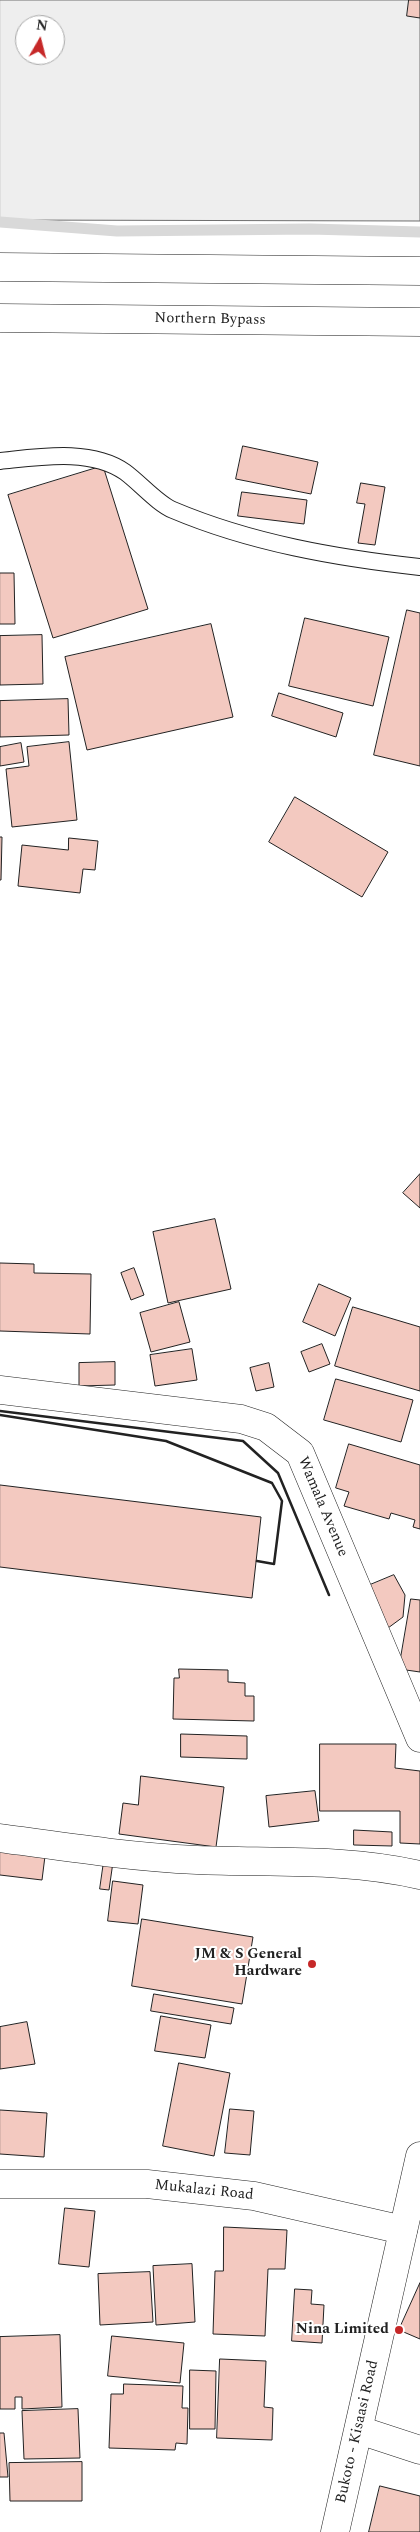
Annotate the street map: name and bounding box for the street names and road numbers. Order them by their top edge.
street label: Northern Bypass [154,310,266,330]
street label: Wamala Avenue [293,1454,351,1560]
street label: Mukalazi Road [154,2177,254,2205]
street label: Bukoto - Kisaasi Road [333,2359,383,2505]

